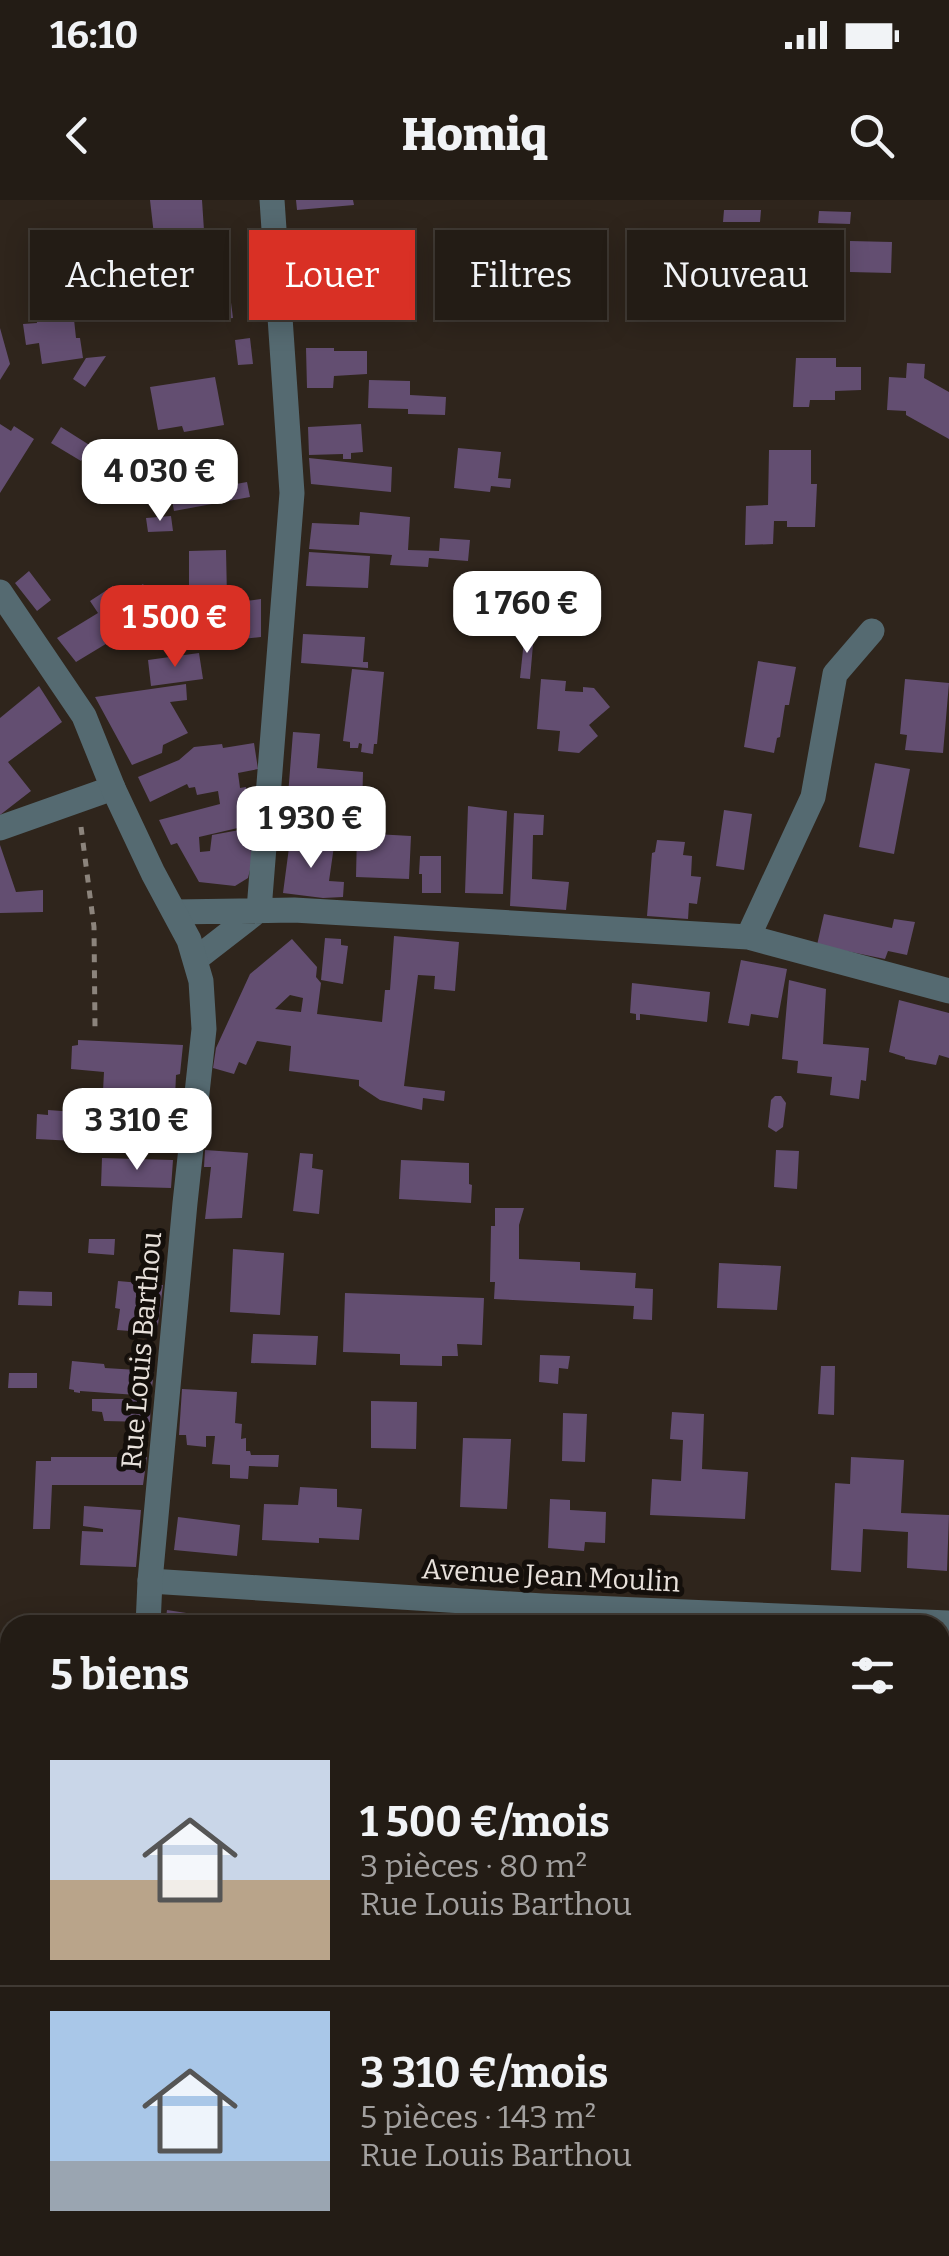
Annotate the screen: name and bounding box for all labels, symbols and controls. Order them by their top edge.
text: 16:10 [50,12,138,58]
icon: back [50,108,105,163]
text: Homiq [402,108,547,162]
icon: search [844,108,899,163]
chip: Acheter [30,230,229,320]
chip: Louer [249,230,415,320]
chip: Filtres [435,230,607,320]
chip: Nouveau [627,230,844,320]
pin: 4 030 € [68,439,252,524]
text: 4 030 € [104,452,216,490]
pin: 1 760 € [435,571,619,656]
text: 1 760 € [475,584,579,622]
pin: 1 500 € [83,585,267,670]
text: 1 500 € [122,598,228,636]
pin: 1 930 € [219,786,403,871]
text: 1 930 € [259,799,363,837]
pin: 3 310 € [45,1088,229,1173]
text: 3 310 € [85,1101,189,1139]
street label: Rue Louis Barthou [115,1230,168,1470]
street label: Avenue Jean Moulin [421,1552,681,1599]
icon: filters [845,1648,900,1703]
text: 5 biens [50,1650,189,1700]
text: 1 500 €/mois [360,1797,610,1847]
icon: home [130,1800,250,1920]
text: 3 pièces · 80 m² [360,1847,587,1885]
text: Rue Louis Barthou [360,1885,632,1923]
text: 3 310 €/mois [360,2048,609,2098]
icon: home [130,2051,250,2171]
text: 5 pièces · 143 m² [360,2098,596,2136]
text: Rue Louis Barthou [360,2136,632,2174]

